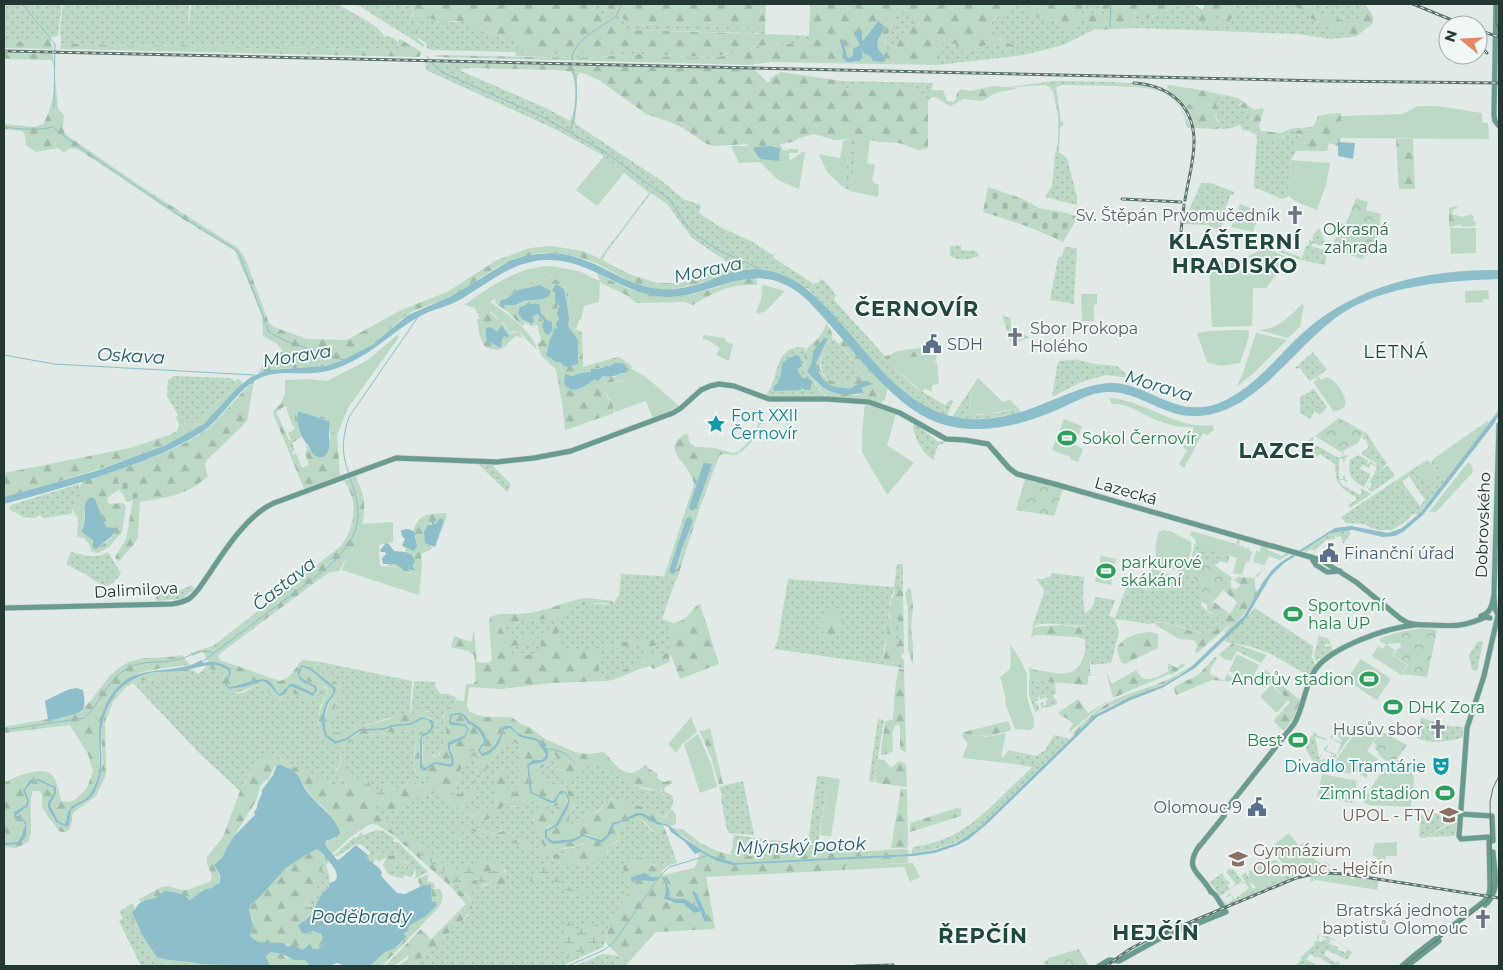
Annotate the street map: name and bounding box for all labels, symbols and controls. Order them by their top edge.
north arrow [1438,15,1488,65]
text: N [1440,28,1461,44]
church icon: Sv. Štěpán Prvomučedník [1284,204,1306,226]
place label: Sv. Štěpán Prvomučedník [1076,206,1280,225]
park label: Okrasná zahrada [1323,220,1389,257]
district label: KLÁŠTERNÍ HRADISKO [1169,229,1302,278]
water label: Morava [672,252,744,288]
district label: ČERNOVÍR [855,296,979,321]
place label: Sbor Prokopa Holého [1030,319,1138,356]
church icon: Sbor Prokopa Holého [1004,326,1026,348]
public building icon: SDH [921,333,943,355]
place label: SDH [947,335,983,354]
water label: Morava [261,340,333,372]
district label: LETNÁ [1363,341,1429,363]
water label: Oskava [96,343,166,369]
water label: Morava [1123,365,1195,407]
place label: Fort XXII Černovír [731,406,798,443]
place icon: Fort XXII Černovír [705,413,727,435]
sports icon: Sokol Černovír [1056,427,1078,449]
place label: Sokol Černovír [1082,429,1197,448]
district label: LAZCE [1238,438,1316,463]
street label: Dobrovského [1472,472,1494,578]
street label: Lazecká [1092,473,1160,509]
public building icon: Finanční úřad [1318,542,1340,564]
place label: Finanční úřad [1344,544,1455,563]
water label: Častava [248,552,320,616]
place label: parkurové skákání [1121,553,1202,590]
sports icon: parkurové skákání [1095,560,1117,582]
street label: Dalimilova [93,578,179,602]
place label: Sportovní hala UP [1308,596,1386,633]
sports icon: Sportovní hala UP [1282,603,1304,625]
sports icon: Andrův stadion [1358,668,1380,690]
place label: Andrův stadion [1231,670,1354,689]
sports icon: DHK Zora [1382,696,1404,718]
place label: DHK Zora [1408,698,1485,717]
church icon: Husův sbor [1427,718,1449,740]
place label: Husův sbor [1333,720,1423,739]
sports icon: Best [1287,729,1309,751]
place label: Best [1247,731,1283,750]
theatre icon: Divadlo Tramtárie [1430,755,1452,777]
place label: Divadlo Tramtárie [1284,757,1426,776]
sports icon: Zimní stadion [1434,782,1456,804]
place label: Zimní stadion [1320,784,1430,803]
public building icon: Olomouc 9 [1246,796,1268,818]
place label: Olomouc 9 [1154,798,1242,817]
school or university icon: UPOL - FTV [1438,804,1460,826]
place label: UPOL - FTV [1342,806,1435,825]
water label: Mlýnský potok [736,833,868,859]
place label: Gymnázium Olomouc - Hejčín [1253,841,1393,878]
school or university icon: Gymnázium Olomouc - Hejčín [1227,848,1249,870]
place label: Bratrská jednota baptistů Olomouc [1322,901,1468,938]
water label: Poděbrady [311,906,412,928]
church icon: Bratrská jednota baptistů Olomouc [1472,908,1494,930]
district label: HEJČÍN [1112,920,1200,945]
district label: ŘEPČÍN [938,923,1028,948]

